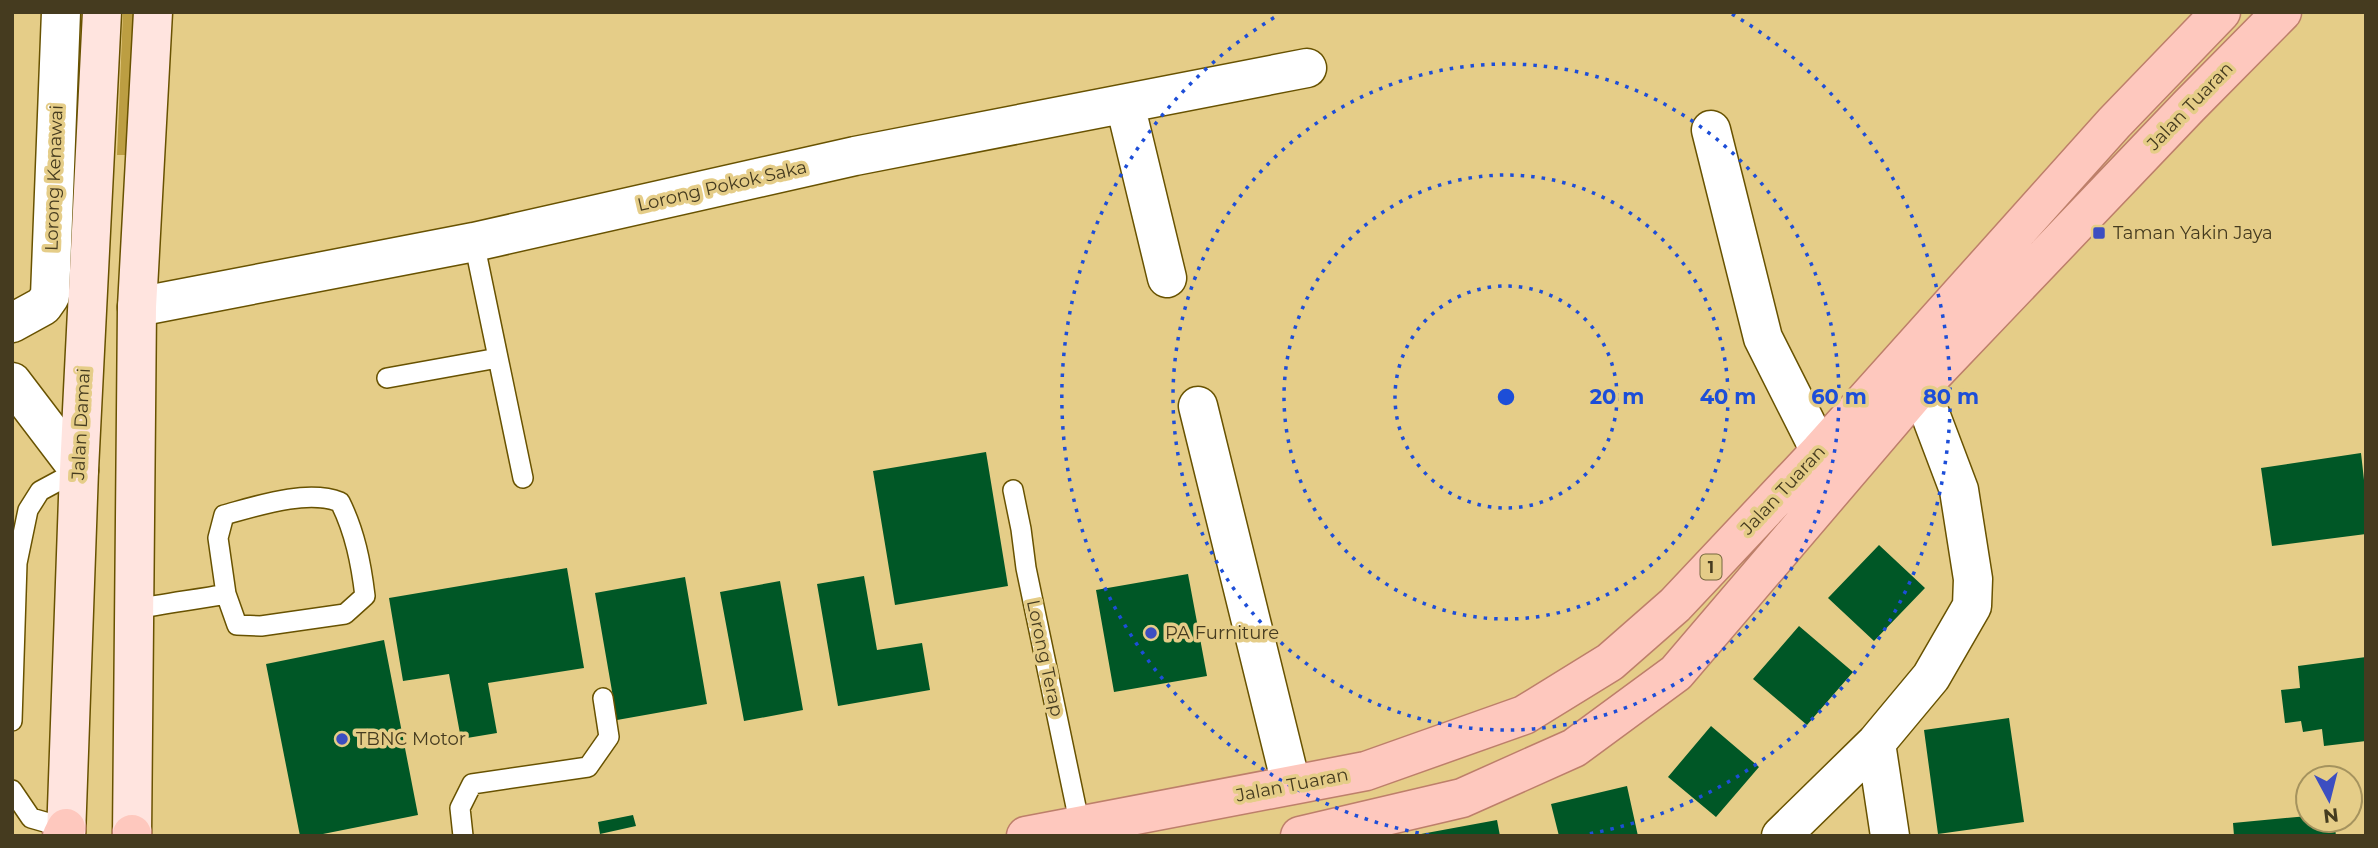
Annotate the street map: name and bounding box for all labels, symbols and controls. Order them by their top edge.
street label: Jalan Tuaran [2142,57,2238,155]
street label: Lorong Kenawai [40,105,68,251]
street label: Lorong Pokok Saka [635,156,809,216]
place label: Taman Yakin Jaya [2113,222,2273,244]
marker: Taman Yakin Jaya [2091,225,2107,241]
street label: Jalan Damai [67,367,95,482]
text: 20 m [1590,384,1644,409]
text: 40 m [1700,384,1756,409]
text: 60 m [1811,384,1867,409]
text: 80 m [1923,384,1979,409]
centre of rings [1494,385,1518,409]
street label: Jalan Tuaran [1735,441,1830,540]
road number: 1 [1700,554,1722,580]
street label: Lorong Terap [1022,598,1068,718]
place label: PA Furniture [1165,622,1279,644]
marker: PA Furniture [1143,625,1159,641]
place label: TBNC Motor [356,728,466,750]
marker: TBNC Motor [334,731,350,747]
street label: Jalan Tuaran [1233,763,1350,807]
north arrow [2294,764,2364,834]
text: N [2322,803,2340,828]

